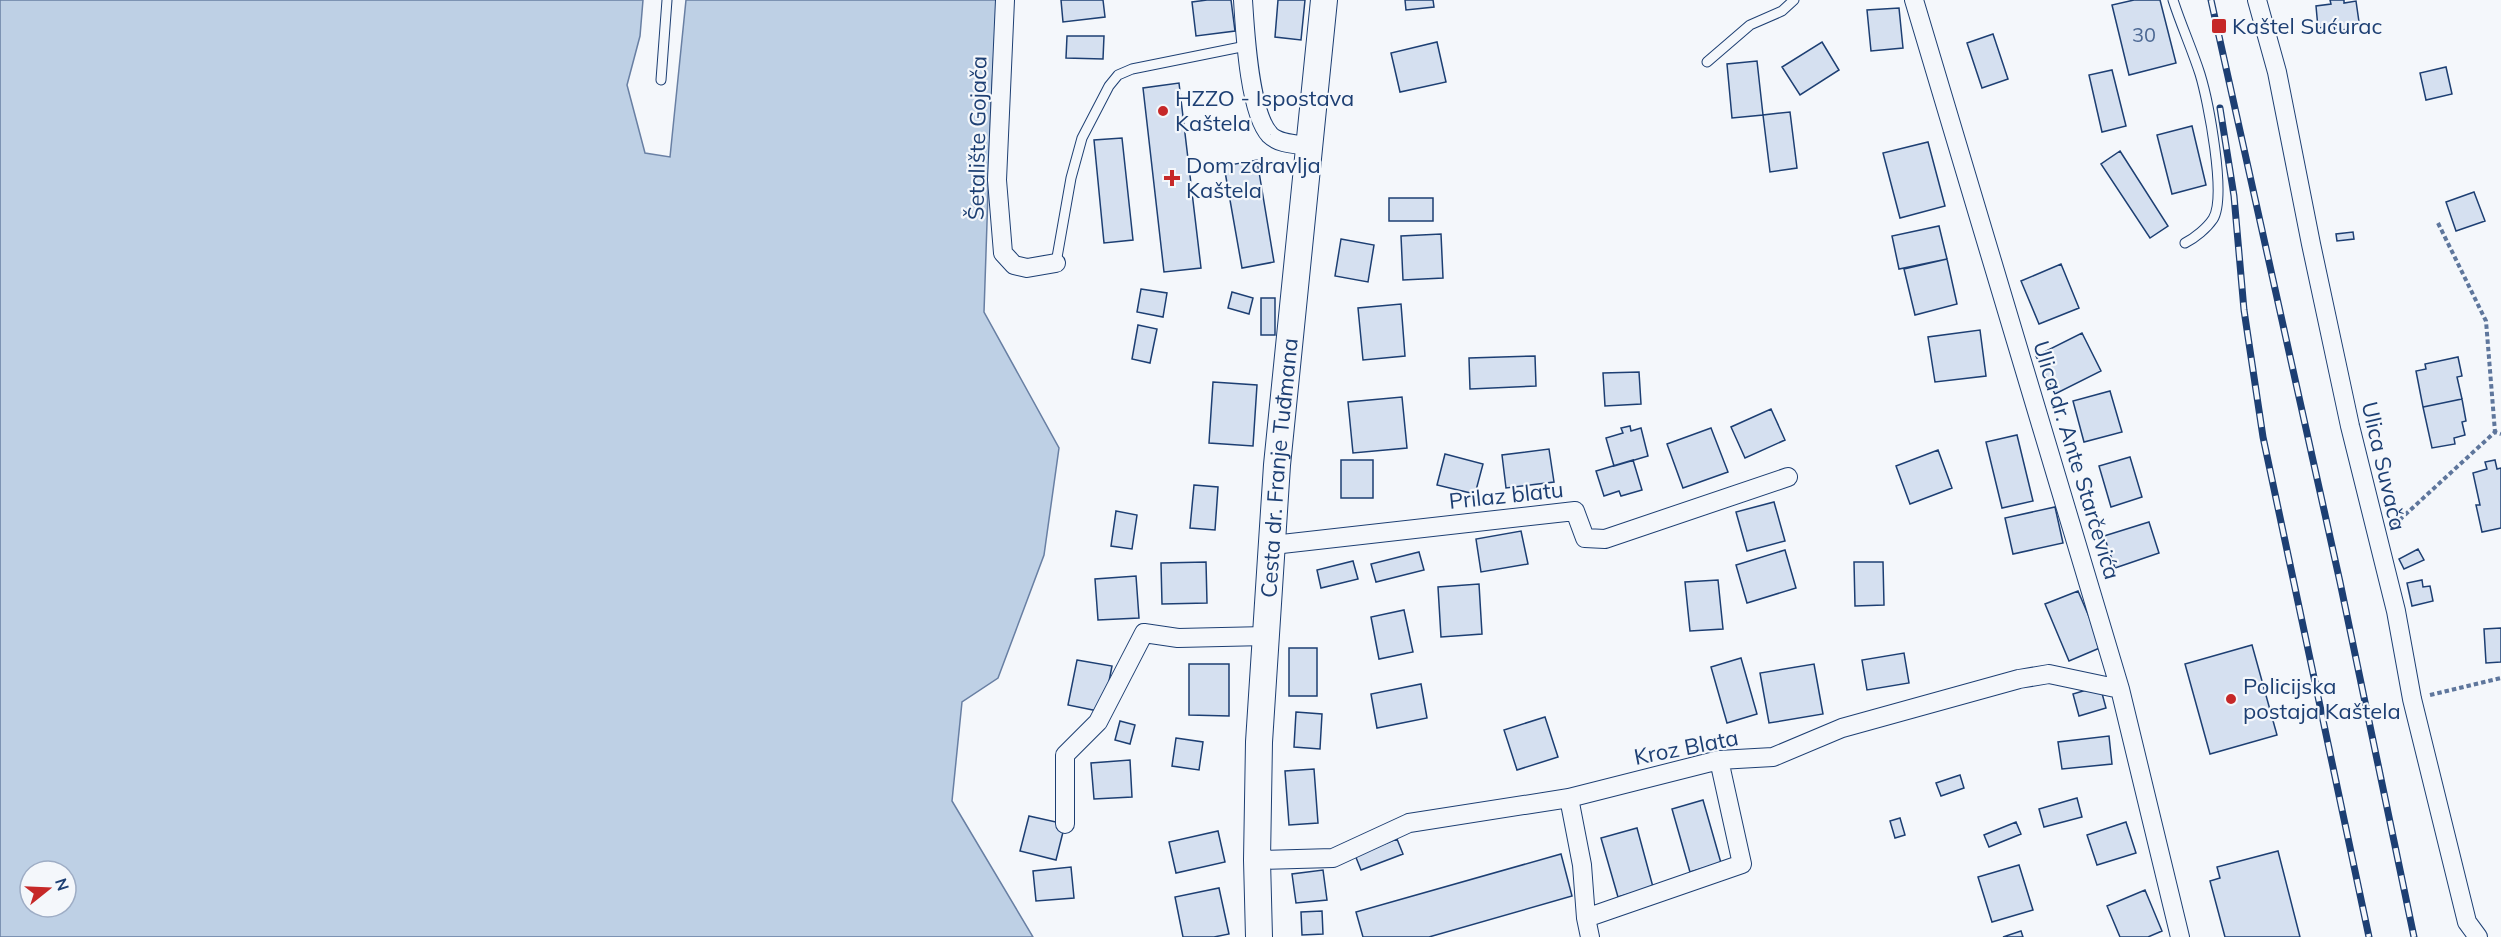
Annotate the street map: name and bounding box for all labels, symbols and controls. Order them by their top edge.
place label: Kaštel Sućurac [2232,12,2383,40]
marker: Kaštel Sućurac [2210,17,2228,35]
house number: 30 [2132,22,2156,47]
street label: Šetalište Gojača [962,56,992,220]
place label: HZZO - Ispostava Kaštela [1175,84,1354,137]
marker: HZZO - Ispostava Kaštela [1156,104,1170,118]
place label: Dom zdravlja Kaštela [1186,151,1321,204]
marker: Dom zdravlja Kaštela [1163,169,1181,187]
street label: Cesta dr. Franje Tuđmana [1254,337,1304,599]
street label: Ulica dr. Ante Starčevića [2027,337,2127,583]
street label: Ulica Suvača [2356,399,2412,533]
street label: Prilaz blatu [1447,475,1565,515]
place label: Policijska postaja Kaštela [2243,672,2401,725]
marker: Policijska postaja Kaštela [2224,692,2238,706]
street label: Kroz Blata [1631,723,1741,771]
north arrow [18,859,78,919]
text: N [51,876,74,893]

